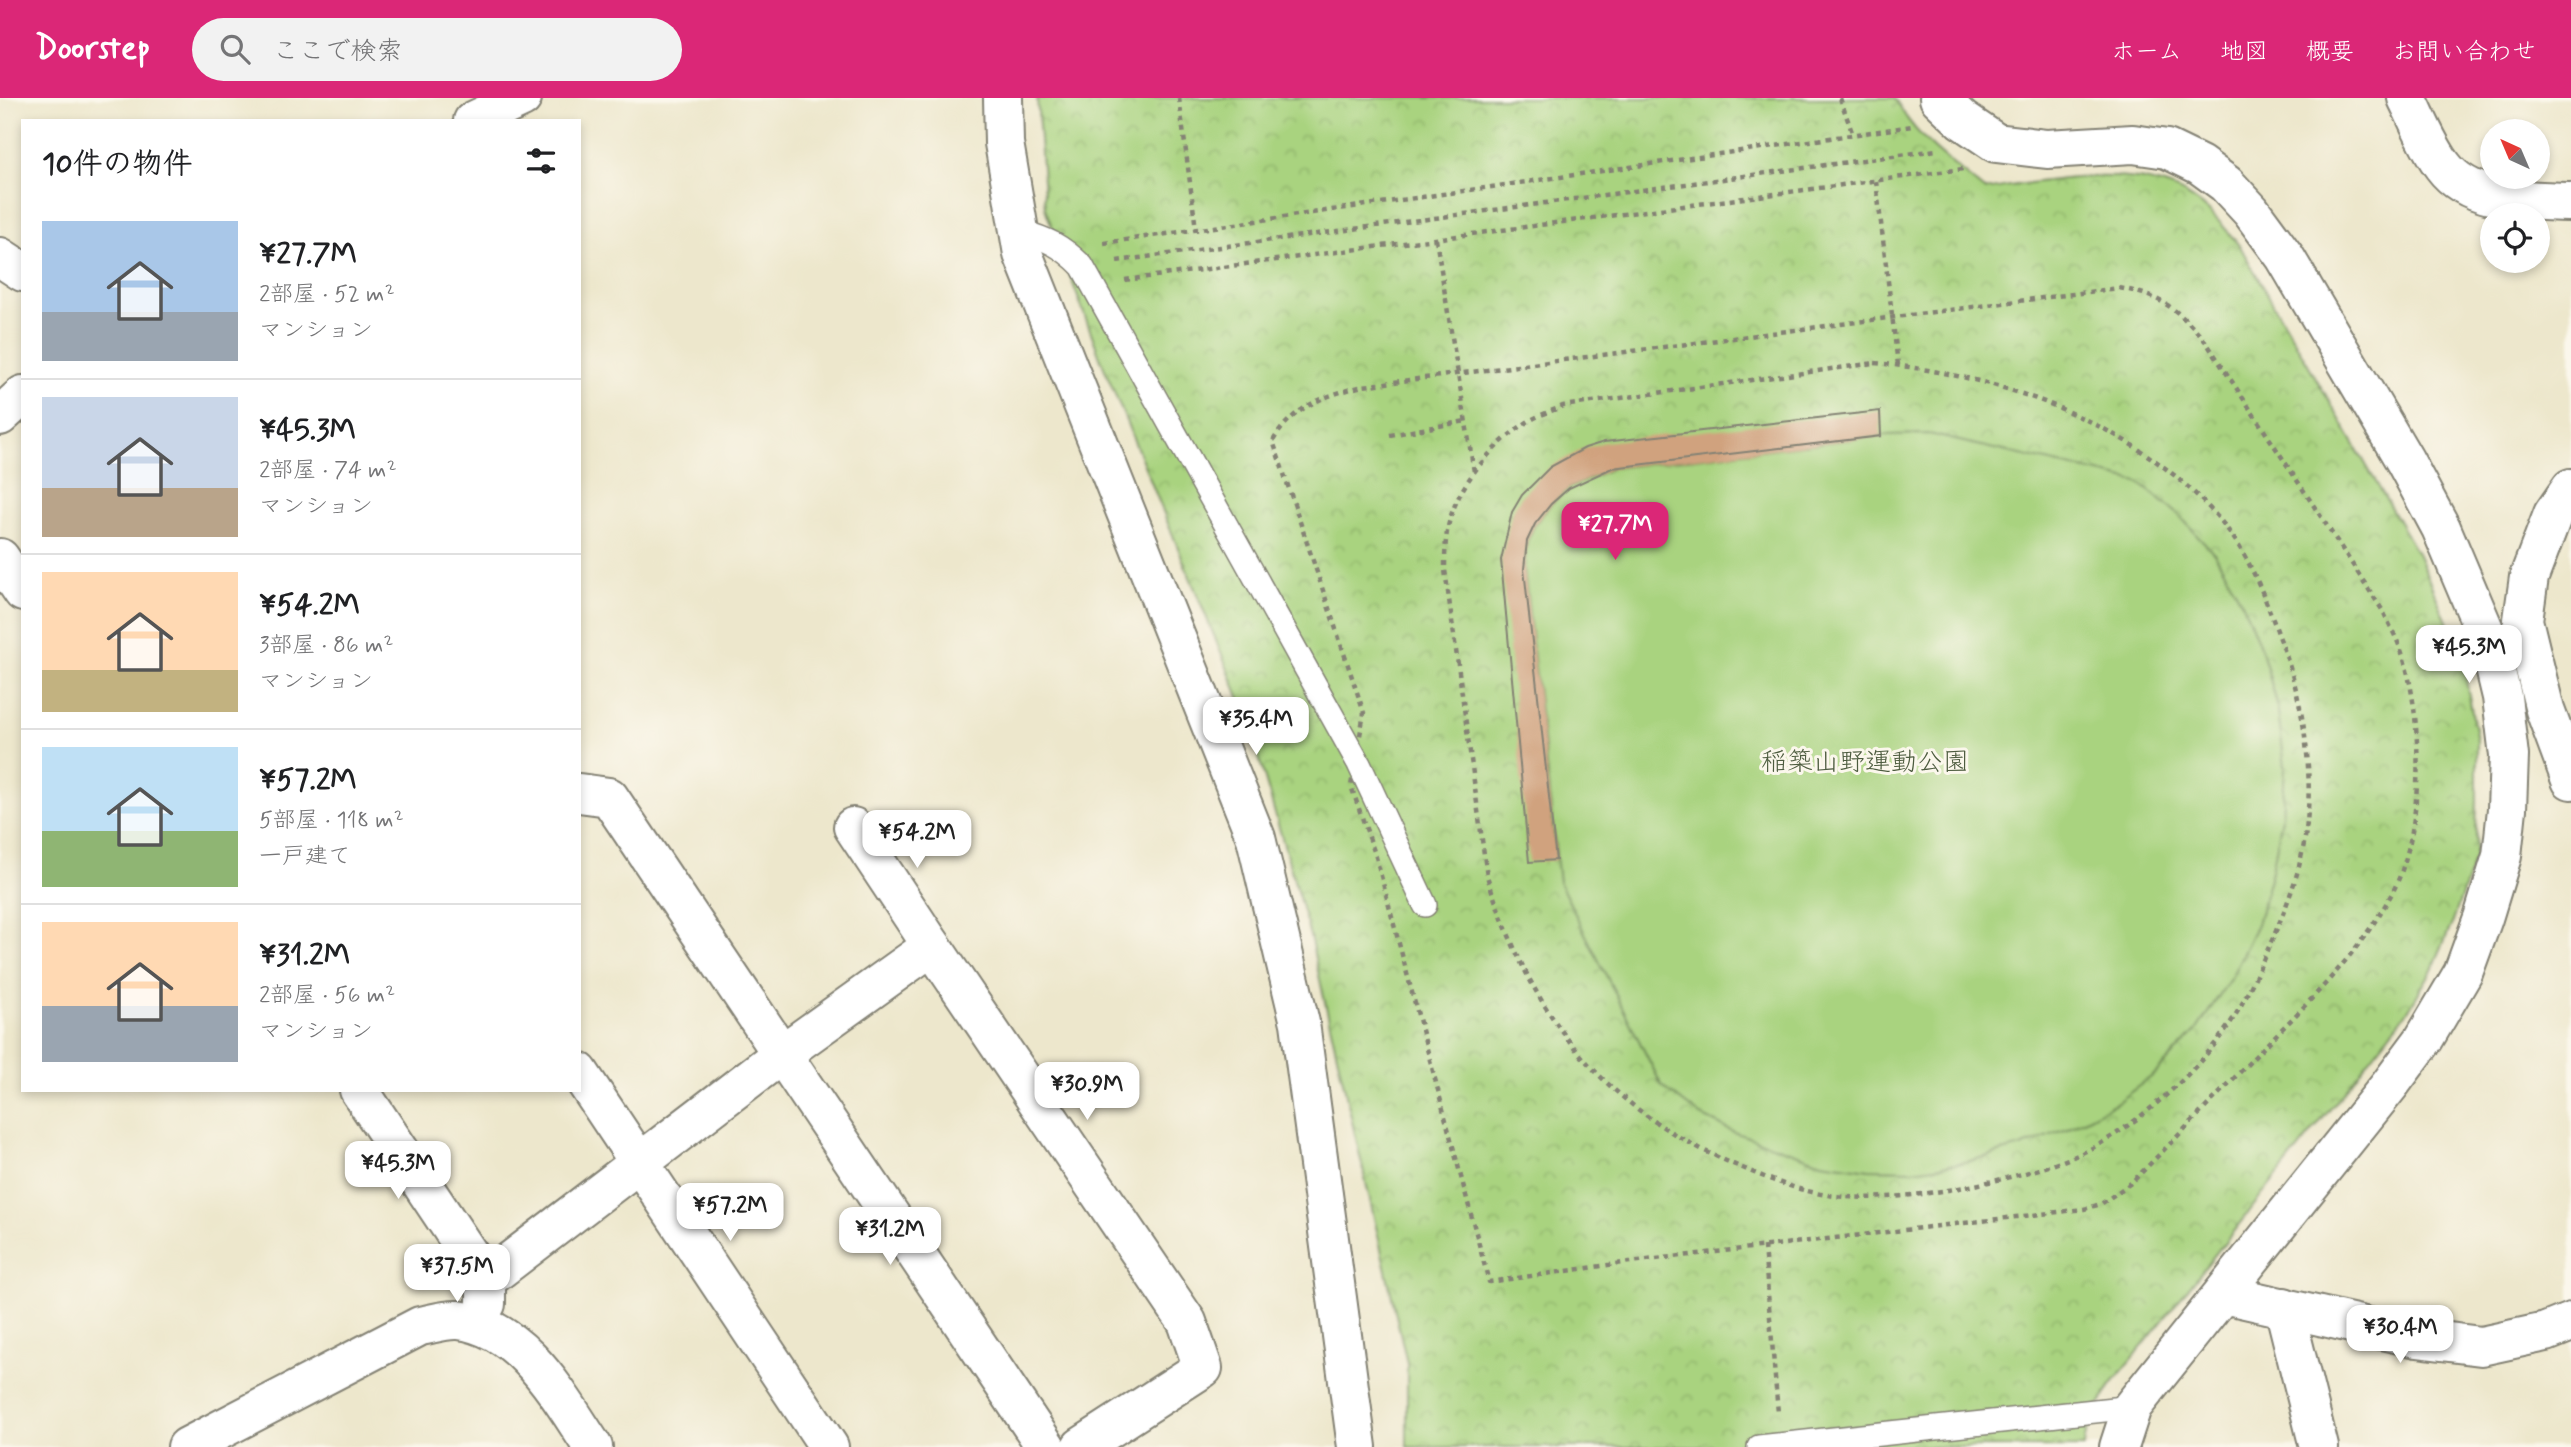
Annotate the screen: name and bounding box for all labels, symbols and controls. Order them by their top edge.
search box [192,18,682,81]
text: Doorstep [35,27,150,71]
icon: search [216,30,254,68]
text: ここで検索 [272,35,402,69]
text: ホーム [2111,37,2182,68]
text: 地図 [2220,37,2268,68]
text: 概要 [2306,37,2354,68]
text: お問い合わせ [2392,37,2536,68]
north arrow [2480,119,2550,189]
map controls [2480,119,2550,273]
icon: filters [522,142,560,180]
text: 10件の物件 [42,145,193,184]
button: locate [2480,203,2550,273]
text: ¥27.7M [259,235,357,274]
icon: home [98,249,182,333]
text: 2部屋 · 52 m² [259,280,395,310]
text: マンション [259,316,373,346]
text: ¥45.3M [259,411,356,450]
icon: home [98,425,182,509]
text: 2部屋 · 74 m² [259,456,397,486]
text: マンション [259,492,373,522]
pin: ¥27.7M [1558,503,1672,562]
text: ¥27.7M [1577,510,1653,540]
text: ¥54.2M [259,586,360,625]
icon: home [98,600,182,684]
pin: ¥45.3M [2412,626,2526,685]
text: 3部屋 · 86 m² [259,631,393,661]
text: ¥45.3M [2432,633,2506,663]
text: マンション [259,667,373,697]
pin: ¥35.4M [1199,698,1313,757]
text: ¥35.4M [1219,705,1293,735]
park label: 稲築山野運動公園 [1761,746,1969,780]
text: ¥57.2M [259,761,357,800]
icon: home [98,775,182,859]
text: 5部屋 · 118 m² [259,806,404,836]
pin: ¥54.2M [860,810,974,870]
text: ¥54.2M [878,818,956,848]
text: 一戸建て [259,842,351,872]
text: ¥31.2M [259,936,350,975]
icon: home [98,950,182,1034]
text: 2部屋 · 56 m² [259,981,395,1011]
text: マンション [259,1017,373,1047]
pin: ¥30.9M [1030,1062,1144,1122]
text: ¥30.9M [1050,1070,1124,1100]
pin: ¥45.3M [341,1142,455,1201]
text: ¥45.3M [361,1149,435,1179]
pin: ¥57.2M [673,1184,787,1243]
text: ¥57.2M [693,1191,767,1221]
pin: ¥31.2M [833,1208,947,1267]
text: ¥31.2M [855,1215,925,1245]
pin: ¥37.5M [400,1244,514,1304]
text: ¥37.5M [420,1252,494,1282]
pin: ¥30.4M [2343,1306,2457,1365]
text: ¥30.4M [2362,1313,2438,1343]

